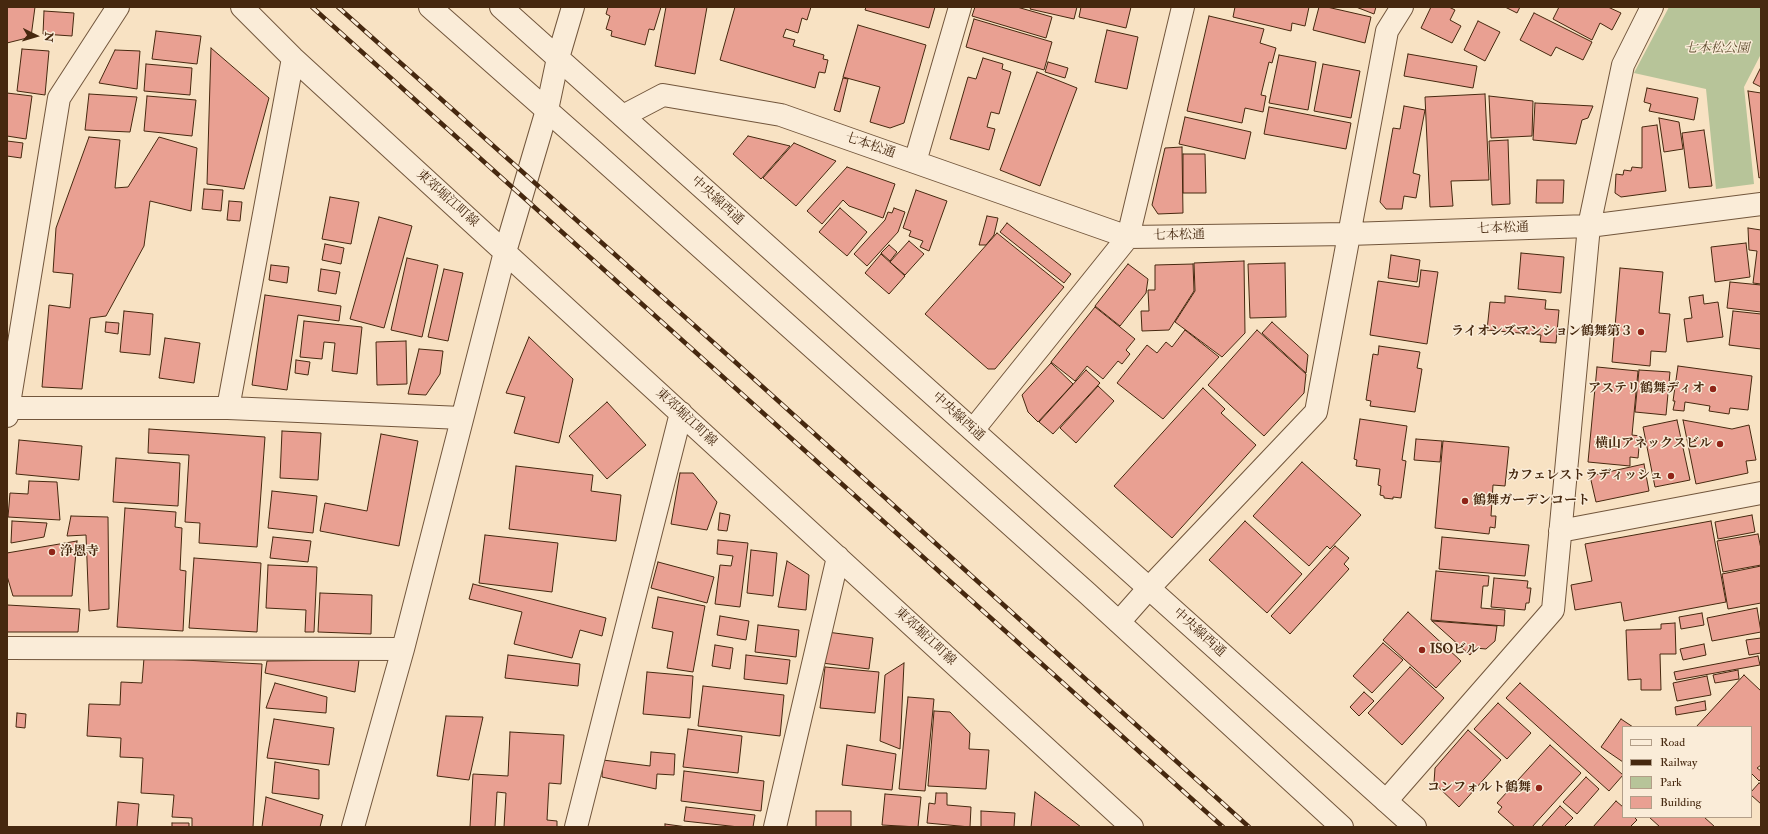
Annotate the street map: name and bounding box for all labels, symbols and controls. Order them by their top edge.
north arrow [16,16,56,56]
text: N [42,32,55,43]
park label: 七本松公園 [1685,41,1749,57]
street label: 七本松通 [843,130,897,162]
street label: 東郊堀江町線 [413,167,481,231]
street label: 中央線西通 [688,173,746,229]
street label: 七本松通 [1477,220,1529,238]
street label: 七本松通 [1153,228,1205,244]
place label: ライオンズマンション鶴舞第３ [1451,324,1633,340]
marker: ライオンズマンション鶴舞第３ [1636,327,1646,337]
place label: アステリ鶴舞ディオ [1588,381,1705,397]
marker: アステリ鶴舞ディオ [1708,384,1718,394]
street label: 東郊堀江町線 [652,386,720,450]
street label: 中央線西通 [929,389,987,445]
place label: 横山アネックスビル [1595,436,1712,452]
marker: 横山アネックスビル [1715,439,1725,449]
place label: カフェレストラディッシュ [1507,468,1663,484]
marker: カフェレストラディッシュ [1666,471,1676,481]
place label: 鶴舞ガーデンコート [1473,493,1590,509]
marker: 鶴舞ガーデンコート [1460,496,1470,506]
place label: 浄恩寺 [60,544,99,560]
marker: 浄恩寺 [47,547,57,557]
street label: 東郊堀江町線 [891,605,959,669]
street label: 中央線西通 [1170,605,1228,661]
place label: ISOビル [1430,642,1479,658]
marker: ISOビル [1417,645,1427,655]
legend [1622,726,1752,818]
text: Road [1660,735,1685,750]
text: Railway [1660,755,1697,770]
text: Park [1660,775,1682,790]
place label: コンフォルト鶴舞 [1427,780,1531,796]
marker: コンフォルト鶴舞 [1534,783,1544,793]
text: Building [1660,795,1701,810]

